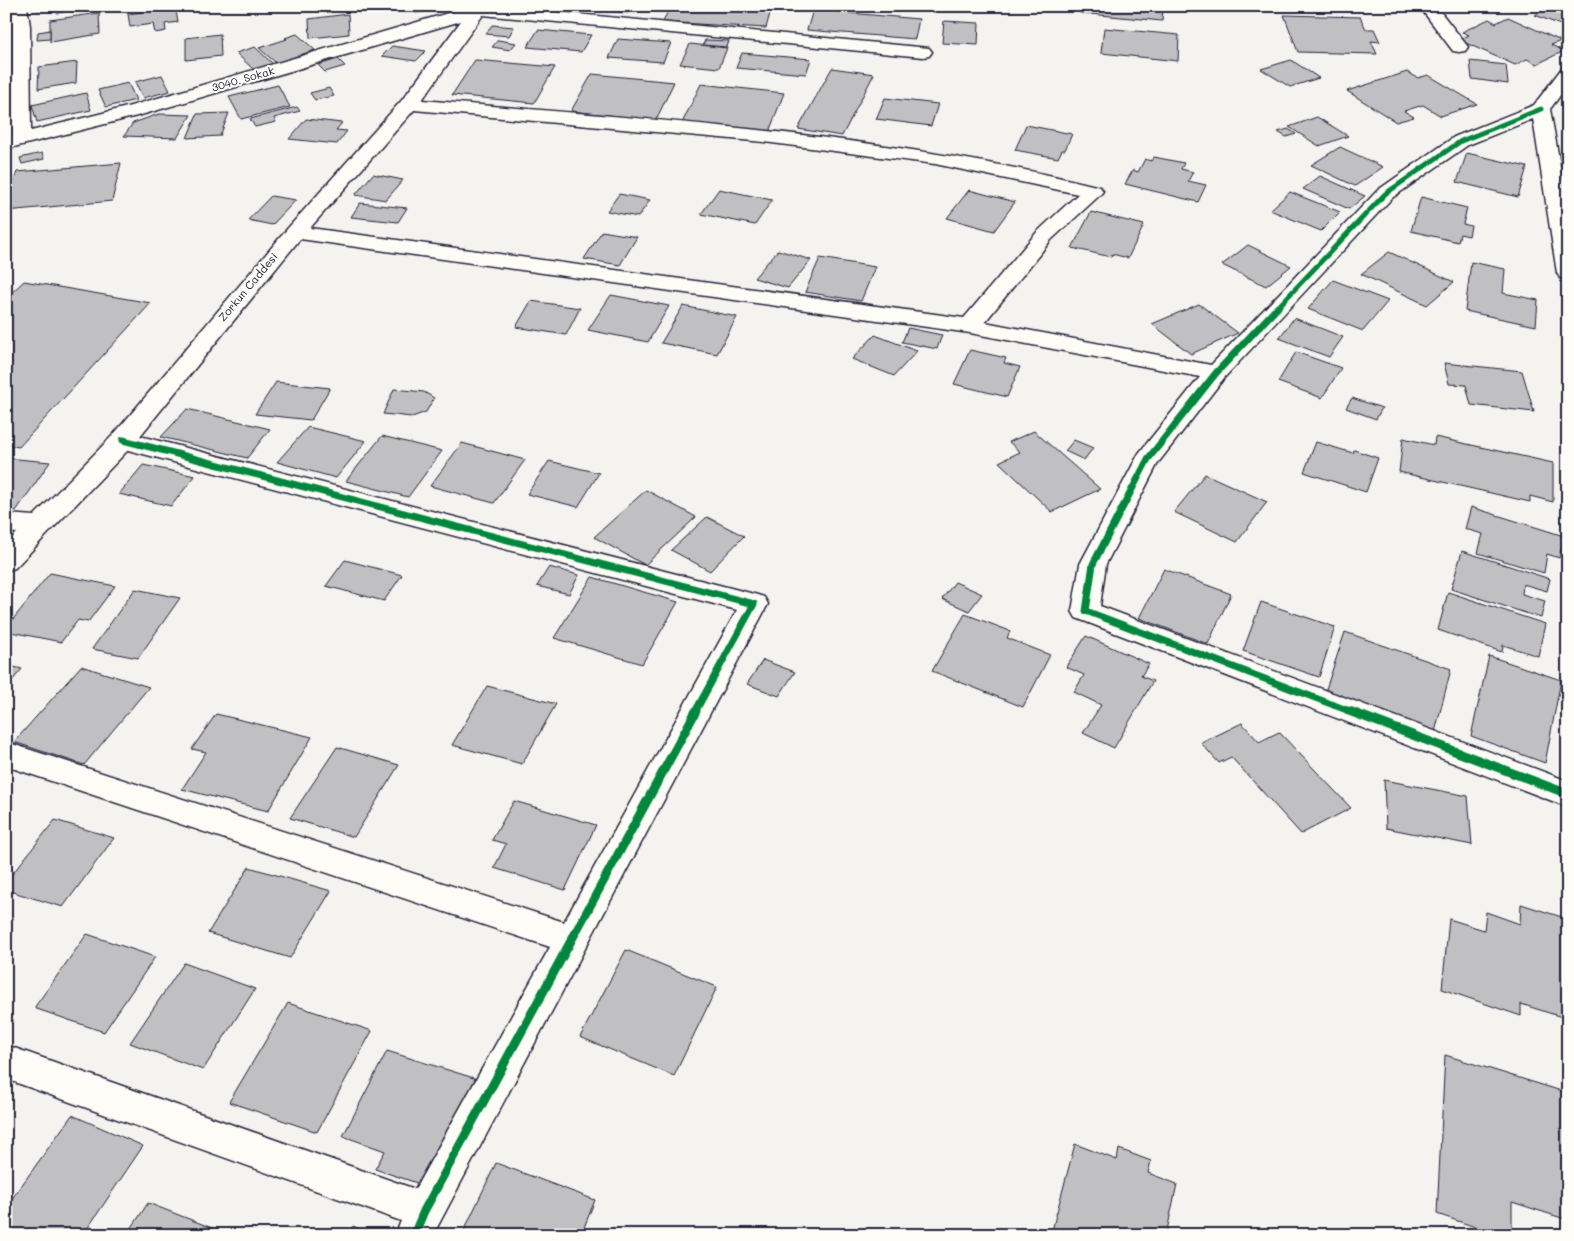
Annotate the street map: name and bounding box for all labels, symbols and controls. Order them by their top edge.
street label: 3040. Sokak [210,62,276,95]
street label: Zorkun Caddesi [215,249,281,324]

